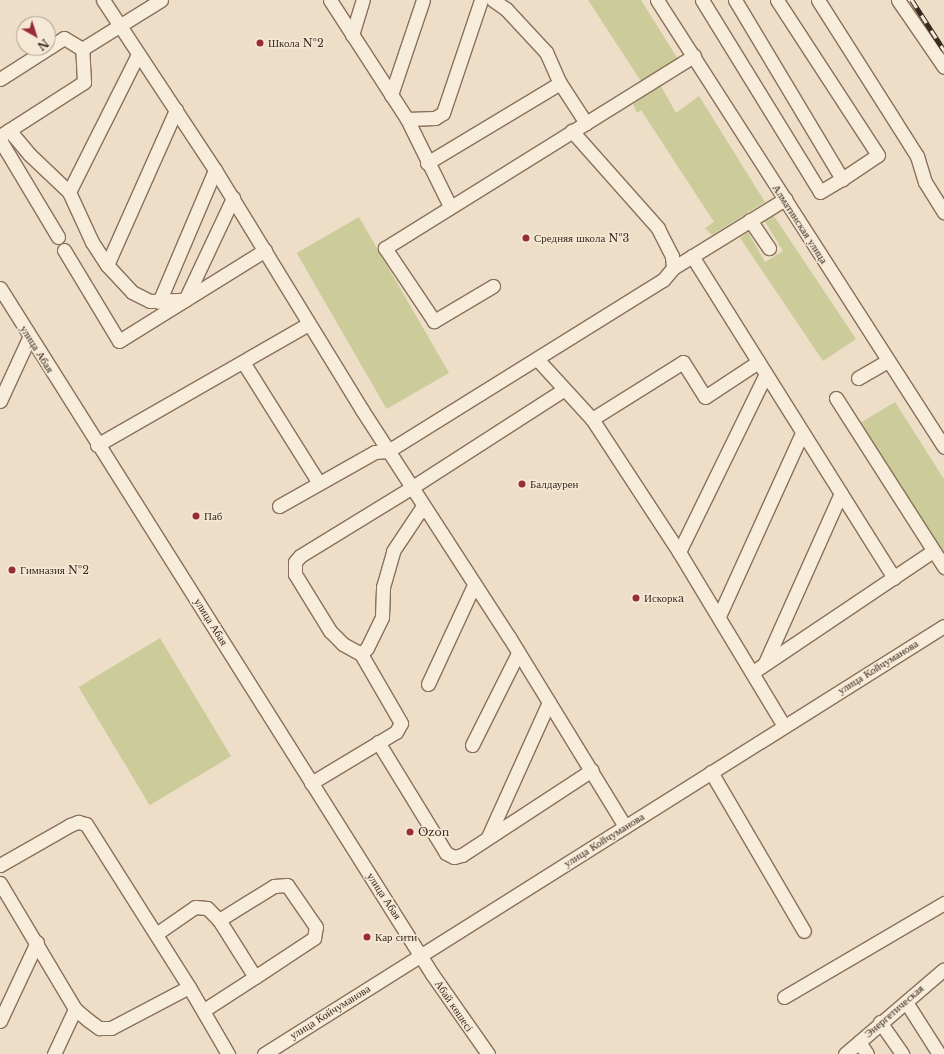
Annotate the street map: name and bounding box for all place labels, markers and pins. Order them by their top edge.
place label: Школа №2 [268,36,324,50]
marker: Школа №2 [255,38,265,48]
place label: Средняя школа №3 [534,231,629,245]
marker: Средняя школа №3 [521,233,531,243]
place label: Балдаурен [530,477,578,491]
marker: Балдаурен [517,479,527,489]
place label: Паб [204,509,222,523]
marker: Паб [191,511,201,521]
place label: Гимназия №2 [20,563,89,577]
marker: Гимназия №2 [7,565,17,575]
place label: Искоркa [644,591,684,605]
marker: Искоркa [631,593,641,603]
place label: Ozon [418,825,449,839]
marker: Ozon [405,827,415,837]
place label: Кар сити [375,930,417,944]
marker: Кар сити [362,932,372,942]

